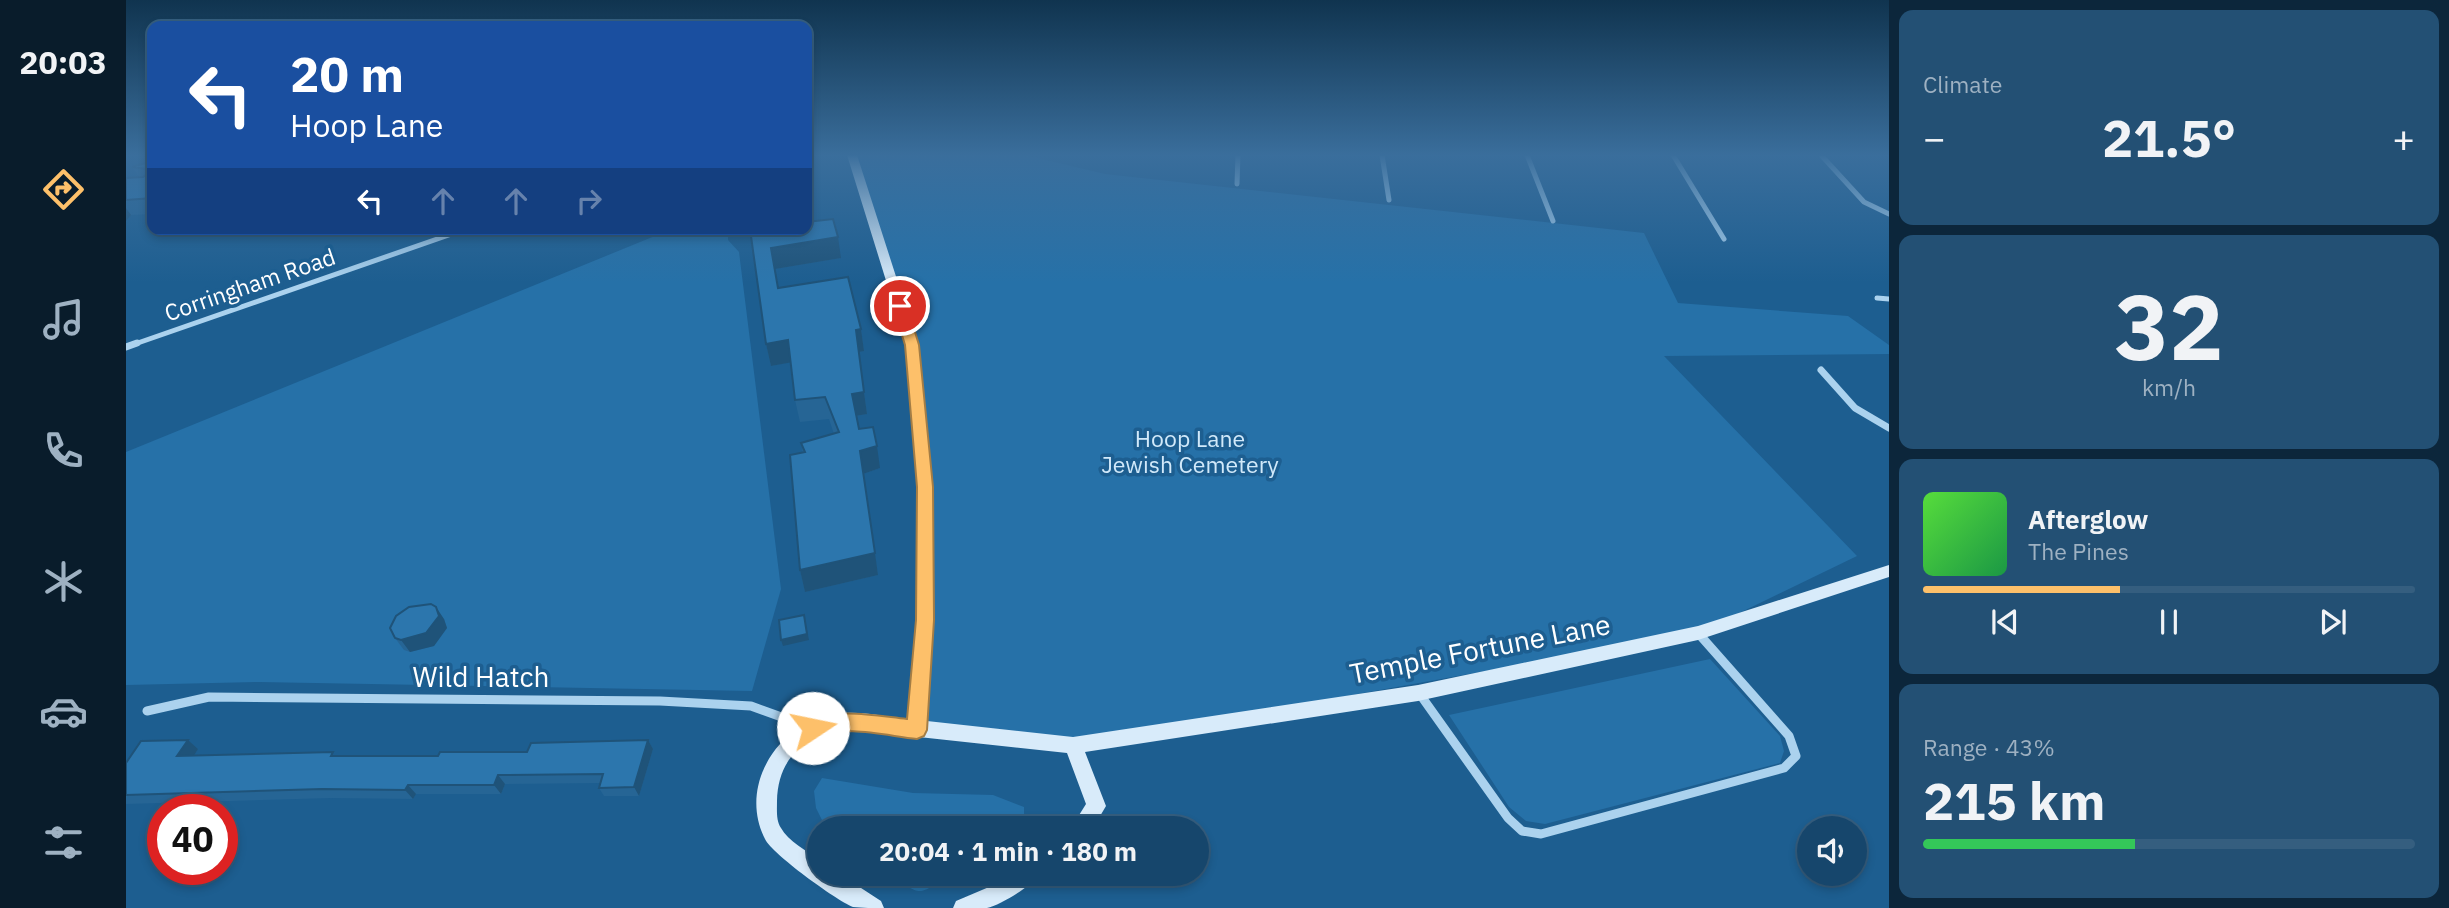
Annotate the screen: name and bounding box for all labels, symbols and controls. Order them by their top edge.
text: 20:03 [19,41,107,83]
text: 20 m [290,42,404,105]
icon: left [175,49,266,140]
text: Climate [1923,69,2002,99]
text: Hoop Lane [290,104,443,146]
text: 21.5° [2102,104,2236,171]
text: − [1923,113,1946,162]
text: + [2392,113,2415,162]
icon: directions [39,165,88,214]
icon: left [351,182,389,220]
icon: ahead [424,182,462,220]
icon: ahead [497,182,535,220]
icon: right [570,182,608,220]
street label: Corringham Road [160,241,339,327]
text: 32 [2114,267,2224,385]
pin [870,276,930,336]
icon: arrive [881,287,919,325]
icon: music [39,295,88,344]
text: km/h [2142,372,2196,402]
park label: Hoop Lane Jewish Cemetery [1101,423,1279,479]
icon: phone [39,426,88,475]
text: Afterglow [2028,502,2148,536]
text: The Pines [2028,536,2129,566]
icon: climate [39,557,88,606]
icon: previous [1986,603,2024,641]
icon: pause [2150,603,2188,641]
icon: next [2314,603,2352,641]
street label: Temple Fortune Lane [1346,605,1613,692]
street label: Wild Hatch [413,658,549,695]
icon: car [39,687,88,736]
position arrow [776,691,850,765]
text: Range · 43% [1923,732,2055,762]
text: 215 km [1923,767,2105,834]
speed limit sign: 40 [147,794,238,885]
map controls [1797,816,1867,886]
button: sound [1797,816,1867,886]
icon: filters [39,818,88,867]
text: 20:04 · 1 min · 180 m [879,834,1137,868]

